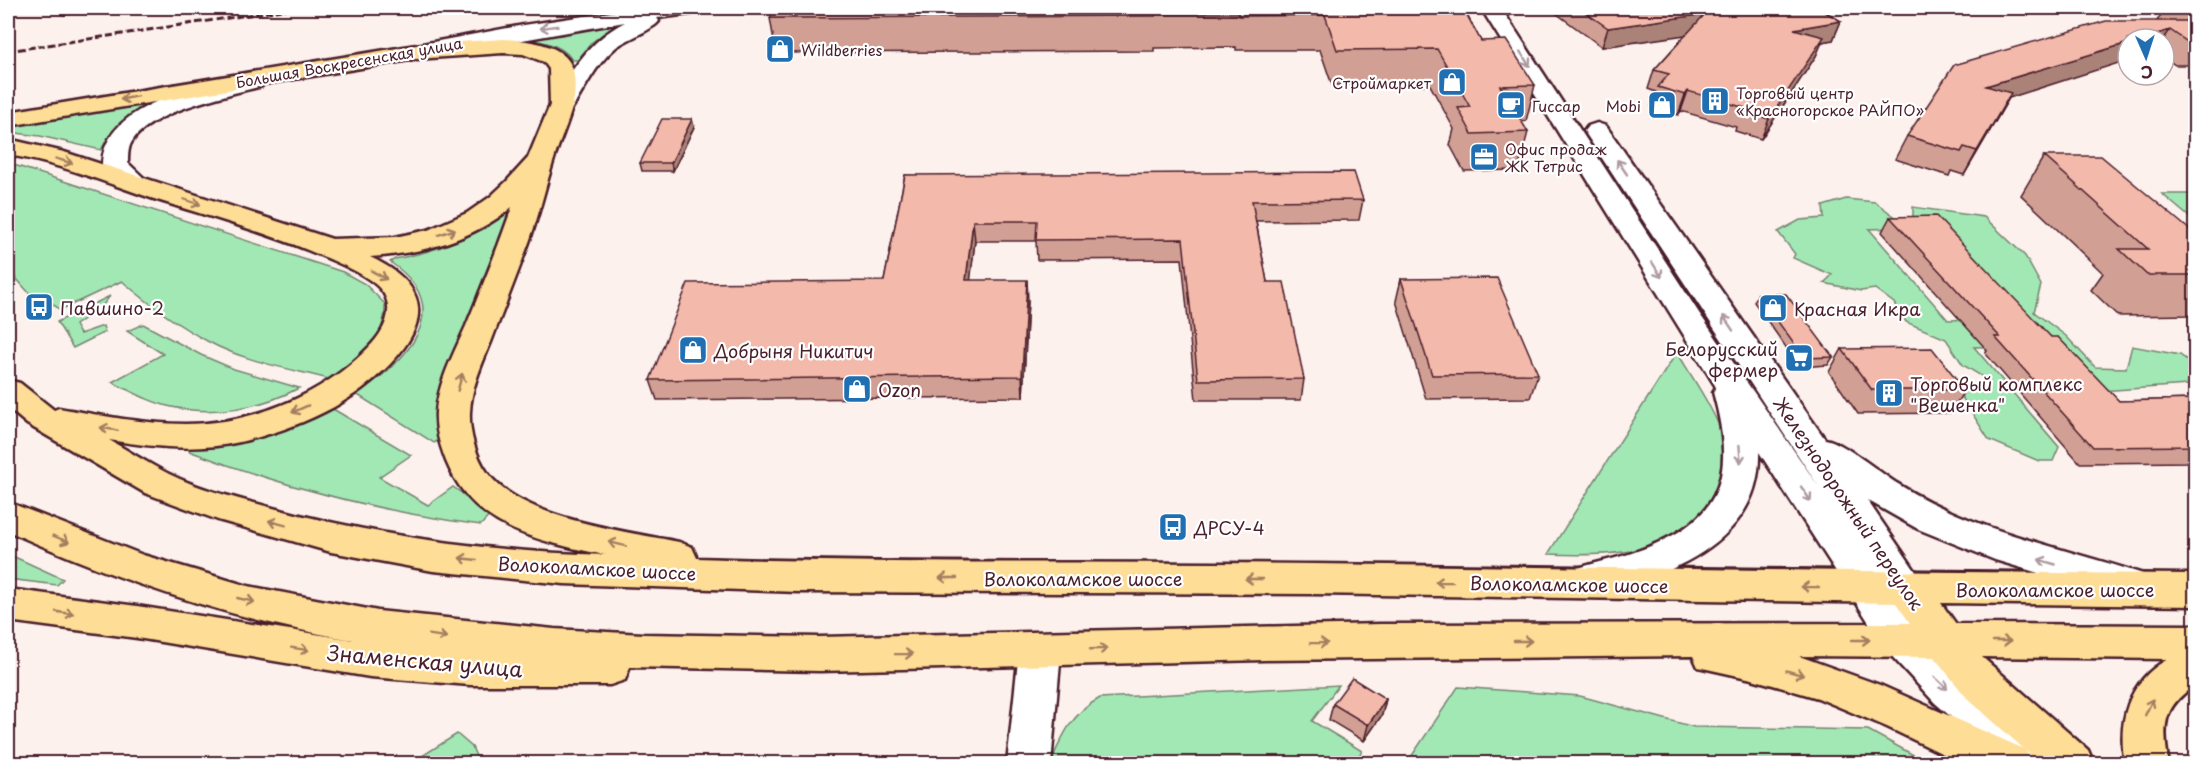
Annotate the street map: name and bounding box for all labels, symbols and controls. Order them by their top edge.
one-way arrow [539,22,559,33]
north arrow [2116,27,2176,87]
street label: Большая Воскресенская улица [234,31,465,93]
shop icon: Wildberries [764,33,796,65]
place label: Wildberries [801,38,883,61]
one-way arrow [1519,50,1531,67]
text: С [2140,61,2153,85]
shop icon: Строймаркет [1436,66,1468,98]
place label: Строймаркет [1332,71,1432,94]
place label: Торговый центр «Красногорское РАЙПО» [1736,81,1925,121]
building icon: Торговый центр «Красногорское РАЙПО» [1699,85,1731,117]
cafe icon: Гиссар [1495,89,1527,121]
shop icon: Mobi [1646,89,1678,121]
one-way arrow [120,93,140,104]
place label: Гиссар [1532,94,1581,117]
place label: Mobi [1606,94,1641,117]
place label: Офис продаж ЖК Тетрис [1505,137,1607,177]
office icon: Офис продаж ЖК Тетрис [1468,141,1500,173]
one-way arrow [54,156,73,167]
one-way arrow [1616,159,1628,176]
one-way arrow [182,197,201,208]
one-way arrow [437,226,456,237]
one-way arrow [1651,261,1663,278]
one-way arrow [370,269,387,281]
bus stop icon: Павшино-2 [23,291,55,323]
shop icon: Красная Икра [1757,292,1789,324]
place label: Павшино-2 [60,294,164,321]
place label: Красная Икра [1794,295,1921,322]
one-way arrow [1722,315,1734,332]
shop icon: Добрыня Никитич [677,334,709,366]
place label: Белорусский фермер [1665,335,1778,383]
place label: Добрыня Никитич [713,337,874,364]
supermarket icon: Белорусский фермер [1783,342,1815,374]
place label: Торговый комплекс "Вешенка" [1910,370,2082,418]
one-way arrow [455,373,466,392]
shop icon: Ozon [841,373,873,405]
place label: Ozon [878,376,921,403]
building icon: Торговый комплекс "Вешенка" [1873,377,1905,409]
street label: Железнодорожный переулок [1767,391,1931,615]
one-way arrow [292,404,310,416]
one-way arrow [100,423,120,434]
one-way arrow [1735,444,1746,464]
one-way arrow [1800,485,1812,502]
bus stop icon: ДРСУ-4 [1157,511,1189,543]
place label: ДРСУ-4 [1193,514,1265,541]
one-way arrow [267,516,286,528]
one-way arrow [52,534,70,545]
one-way arrow [608,538,627,550]
street label: Волоколамское шоссе [497,549,697,587]
one-way arrow [458,553,478,564]
one-way arrow [2038,556,2057,567]
street label: Волоколамское шоссе [984,565,1182,592]
street label: Волоколамское шоссе [1469,569,1669,599]
one-way arrow [938,572,958,584]
one-way arrow [1245,573,1265,585]
one-way arrow [1435,576,1455,587]
street label: Волоколамское шоссе [1956,576,2154,603]
one-way arrow [1800,581,1820,593]
one-way arrow [236,595,255,607]
one-way arrow [55,607,75,618]
one-way arrow [427,630,447,641]
one-way arrow [1850,634,1870,646]
street label: Знаменская улица [325,635,525,685]
one-way arrow [1512,635,1532,647]
one-way arrow [1991,635,2011,646]
one-way arrow [1309,637,1329,648]
one-way arrow [289,643,309,654]
one-way arrow [1089,643,1109,655]
one-way arrow [894,648,914,659]
one-way arrow [1785,668,1804,679]
one-way arrow [1934,676,1949,691]
one-way arrow [2143,698,2155,716]

